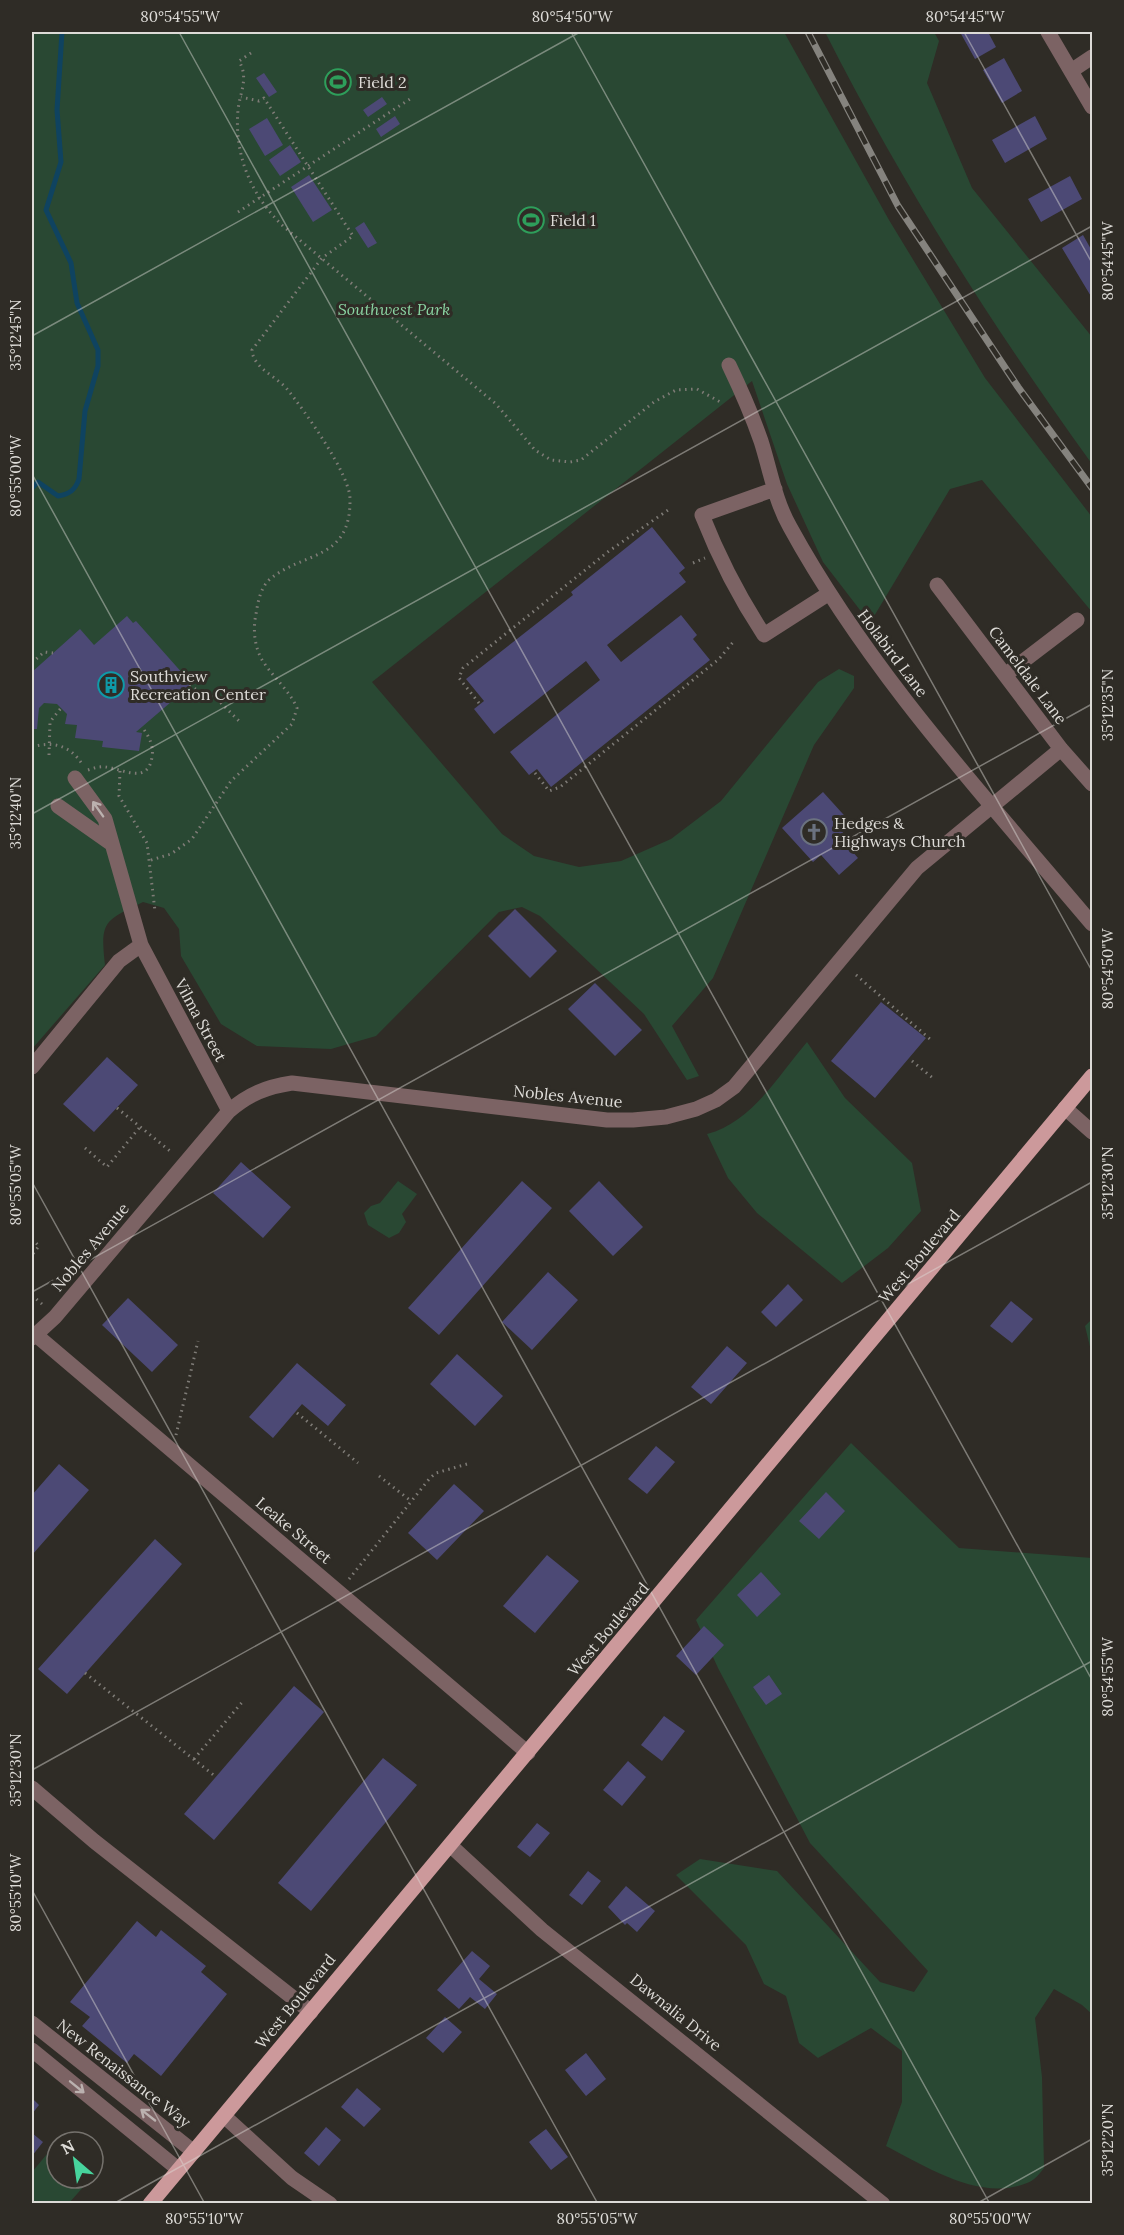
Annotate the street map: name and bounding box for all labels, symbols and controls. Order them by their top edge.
text: 80°54'55"W [140,7,221,26]
text: 80°54'50"W [532,7,613,26]
text: 80°54'45"W [926,7,1005,26]
sports icon: Field 2 [323,67,353,97]
place label: Field 2 [358,72,407,92]
sports icon: Field 1 [516,205,546,235]
place label: Field 1 [550,210,596,230]
text: 80°54'45"W [1098,221,1117,300]
text: 35°12'45"N [6,299,25,371]
park label: Southwest Park [338,299,450,319]
text: 80°55'00"W [6,434,25,517]
street label: Holabird Lane [853,605,933,701]
street label: Cameldale Lane [984,622,1072,728]
place label: Southview Recreation Center [130,666,266,704]
text: 35°12'35"N [1098,669,1117,741]
building icon: Southview Recreation Center [96,670,126,700]
text: 35°12'40"N [6,777,25,849]
one-way arrow [92,801,104,817]
place label: Hedges & Highways Church [834,813,966,851]
church icon: Hedges & Highways Church [799,817,829,847]
text: 80°54'50"W [1098,928,1117,1009]
street label: Vilma Street [170,974,232,1066]
street label: Nobles Avenue [512,1080,624,1112]
text: 80°55'05"W [6,1143,25,1225]
text: 35°12'30"N [1098,1146,1117,1220]
street label: Nobles Avenue [47,1198,133,1295]
street label: West Boulevard [874,1205,964,1307]
street label: Leake Street [252,1492,337,1568]
street label: West Boulevard [563,1578,653,1680]
text: 80°54'55"W [1098,1636,1117,1717]
text: 35°12'30"N [6,1733,25,1807]
text: 80°55'10"W [6,1853,25,1932]
street label: West Boulevard [251,1949,340,2052]
street label: Dawnalia Drive [626,1969,726,2055]
street label: New Renaissance Way [53,2014,195,2132]
one-way arrow [69,2080,85,2093]
text: 35°12'20"N [1098,2103,1117,2177]
one-way arrow [140,2109,156,2122]
north arrow [45,2130,105,2190]
text: N [57,2135,78,2159]
text: 80°55'10"W [165,2209,244,2228]
text: 80°55'05"W [557,2209,639,2228]
text: 80°55'00"W [949,2209,1032,2228]

